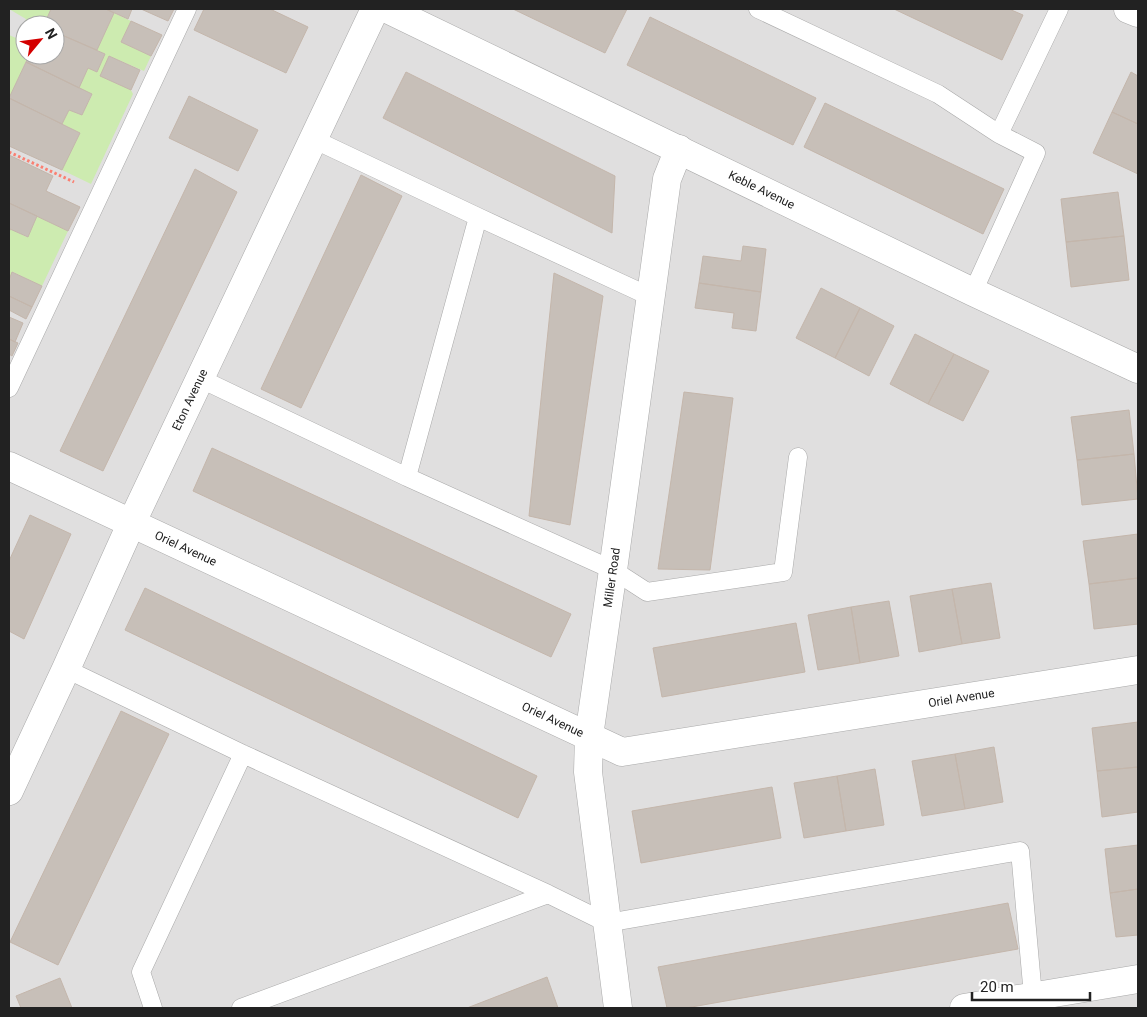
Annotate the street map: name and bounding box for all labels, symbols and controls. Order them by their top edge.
north arrow [15,15,65,65]
text: N [42,25,61,42]
street label: Keble Avenue [726,168,797,212]
street label: Eton Avenue [169,367,210,433]
street label: Oriel Avenue [152,528,219,569]
street label: Miller Road [601,547,623,608]
street label: Oriel Avenue [927,686,995,710]
street label: Oriel Avenue [519,699,586,740]
scale bar [972,970,1090,1002]
text: 20 m [980,978,1014,996]

